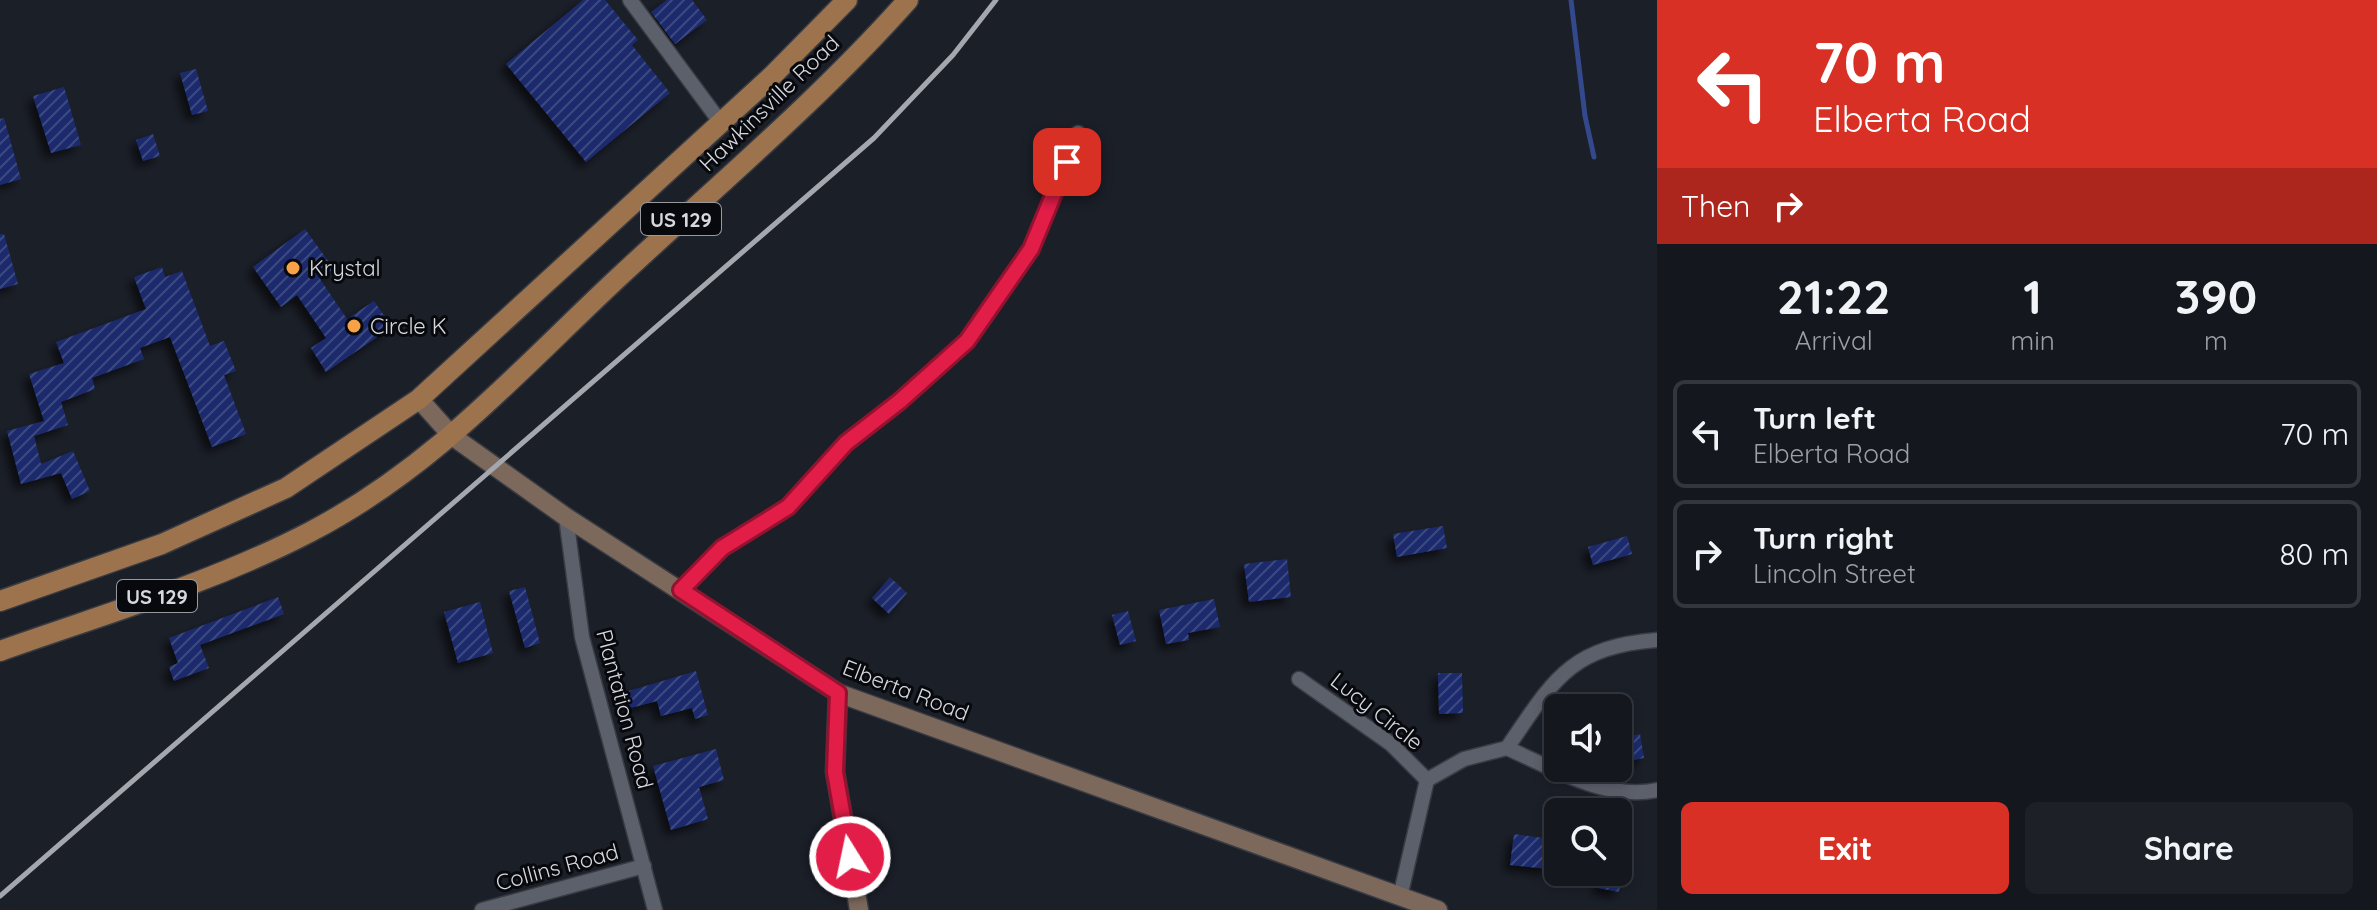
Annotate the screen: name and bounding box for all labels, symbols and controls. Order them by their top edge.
text: 70 m [1813,27,1945,97]
street label: Hawkinsville Road [693,29,845,177]
icon: left [1681,32,1785,136]
text: Elberta Road [1813,96,2031,141]
pin [1033,128,1101,196]
icon: arrive [1045,140,1089,184]
icon: right [1766,184,1810,228]
text: Then [1681,187,1750,225]
road number: US 129 [641,203,721,235]
place label: Krystal [309,254,381,282]
marker: Krystal [284,259,302,277]
text: 21:22 [1777,266,1891,326]
text: 1 [2023,266,2042,326]
text: 390 [2175,266,2257,326]
place label: Circle K [370,312,447,340]
marker: Circle K [345,317,363,335]
text: Arrival [1795,324,1873,357]
text: min [2010,324,2055,357]
text: m [2204,324,2228,357]
text: Turn left [1753,399,1876,437]
icon: left [1685,412,1729,456]
text: 70 m [2280,415,2349,453]
text: Elberta Road [1753,437,1910,470]
text: Turn right [1753,519,1894,557]
icon: right [1685,532,1729,576]
text: 80 m [2279,535,2349,573]
text: Lincoln Street [1753,557,1916,590]
road number: US 129 [117,580,197,612]
street label: Plantation Road [590,626,660,792]
street label: Elberta Road [839,653,973,727]
street label: Lucy Circle [1325,666,1429,756]
map controls [1544,694,1632,886]
button: sound [1544,694,1632,782]
button: search [1544,798,1632,886]
button: Exit [1681,802,2009,894]
button: Share [2025,802,2353,894]
position arrow [808,815,892,899]
street label: Collins Road [492,837,622,897]

